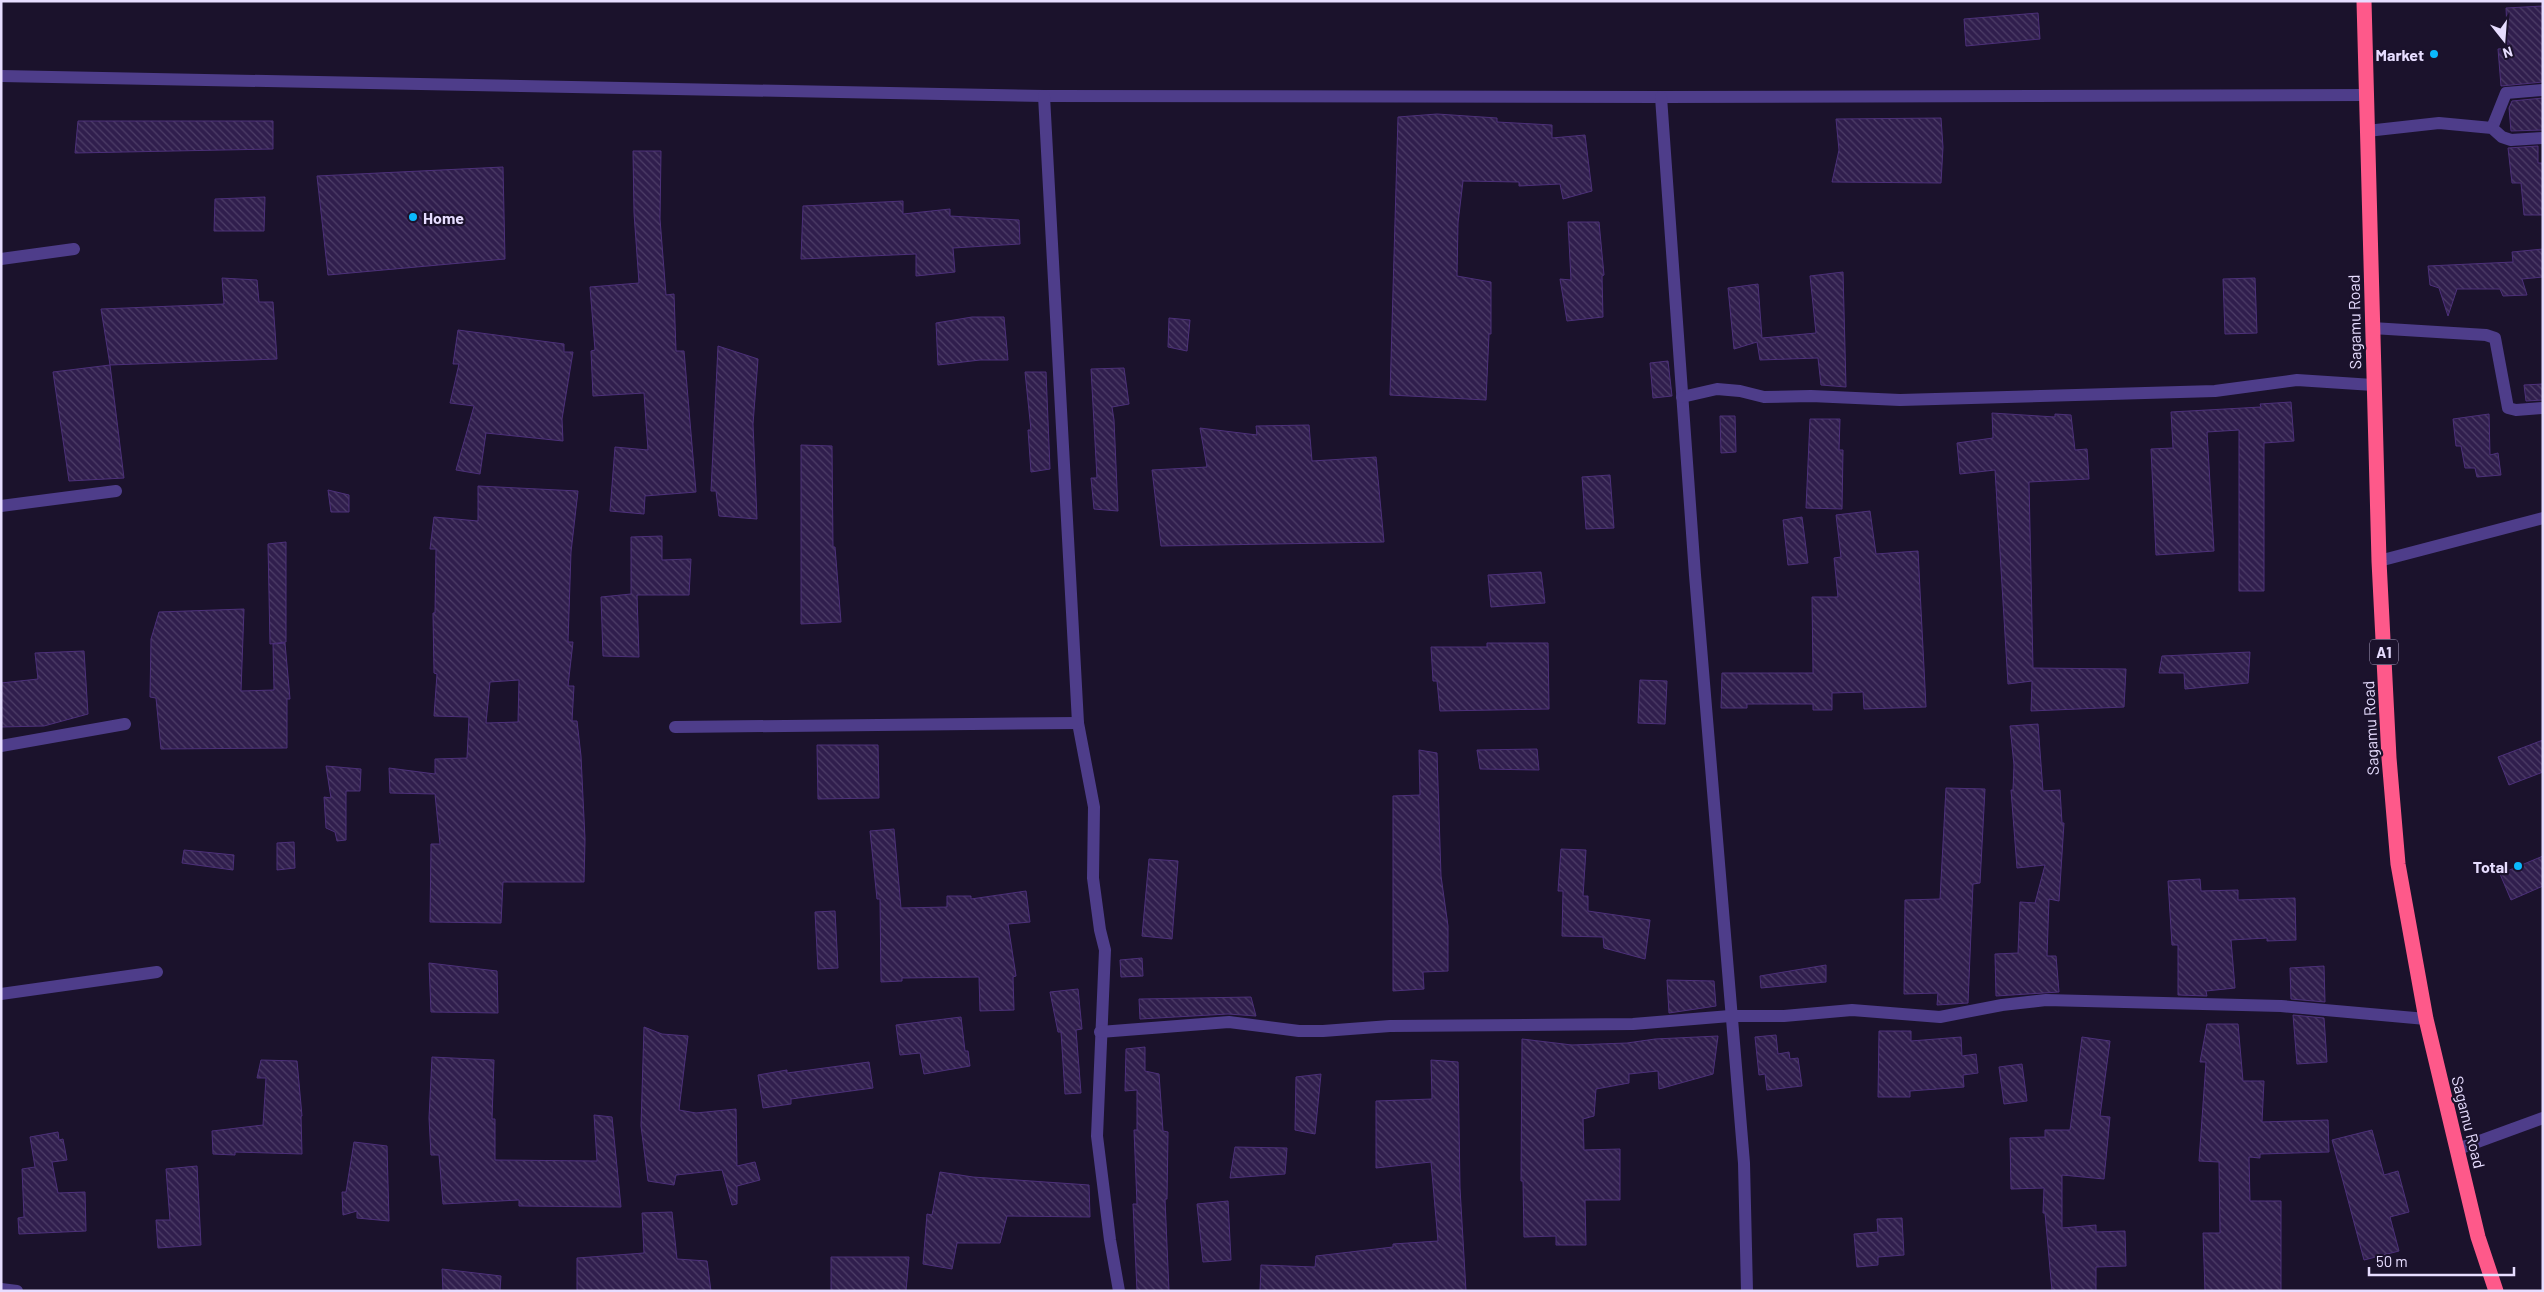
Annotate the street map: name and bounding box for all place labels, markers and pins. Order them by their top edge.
place label: Market [2376,45,2424,64]
marker: Market [2428,48,2440,60]
place label: Home [423,208,464,227]
marker: Home [407,211,419,223]
place label: Total [2473,857,2508,876]
marker: Total [2512,860,2524,872]

